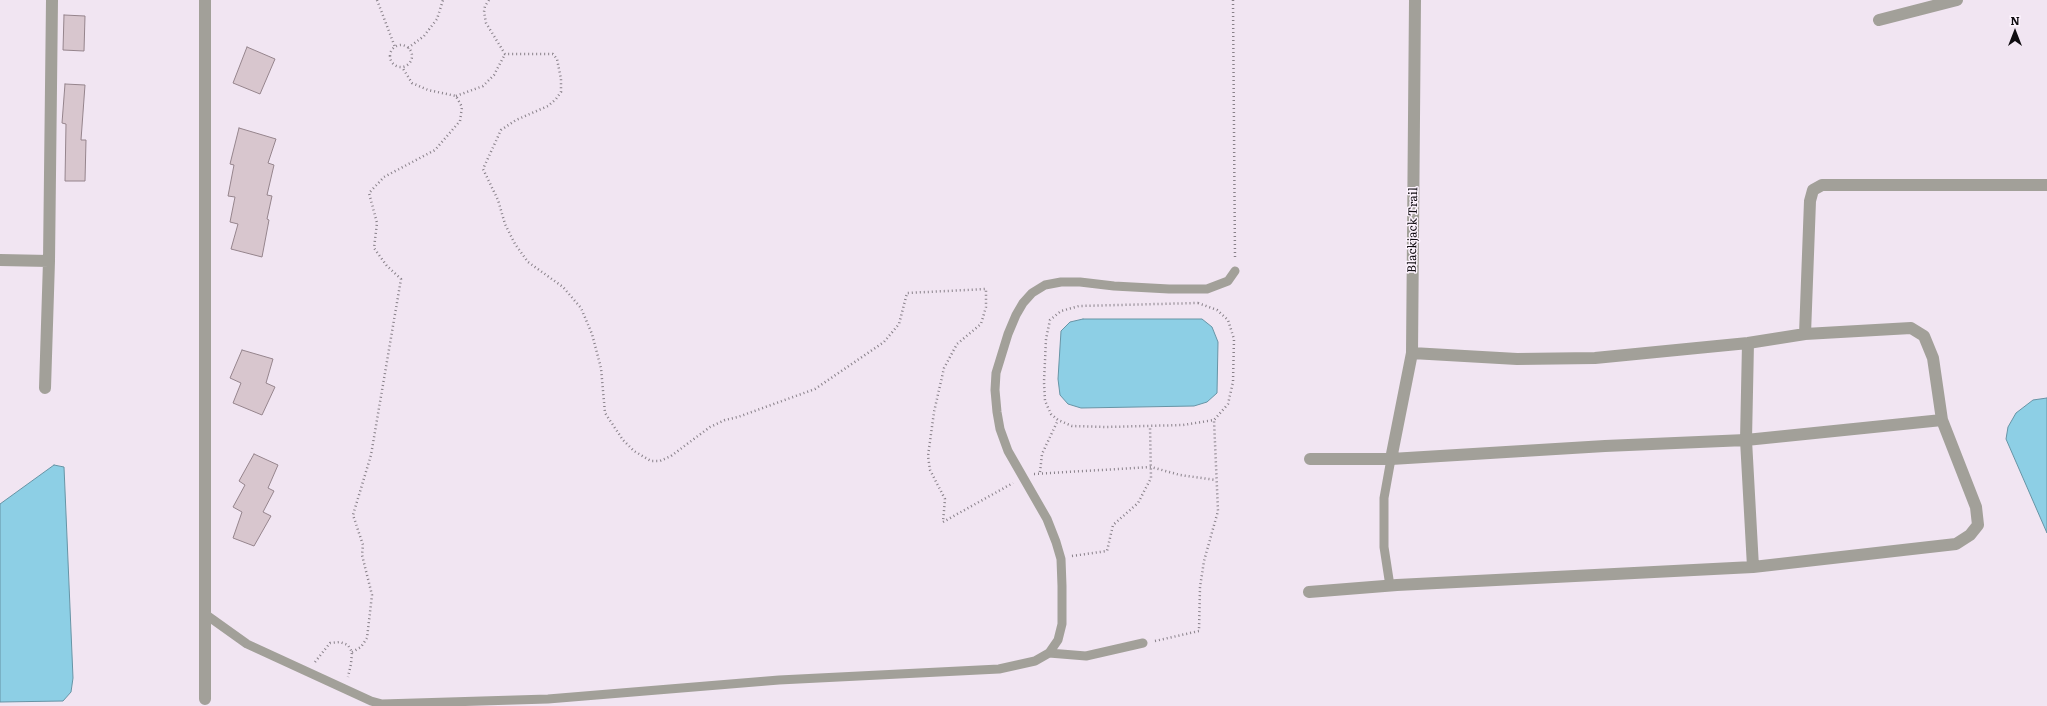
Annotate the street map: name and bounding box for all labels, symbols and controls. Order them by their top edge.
north arrow [1995,12,2035,52]
text: N [2010,12,2020,28]
street label: Blackjack Trail [1405,187,1421,273]

